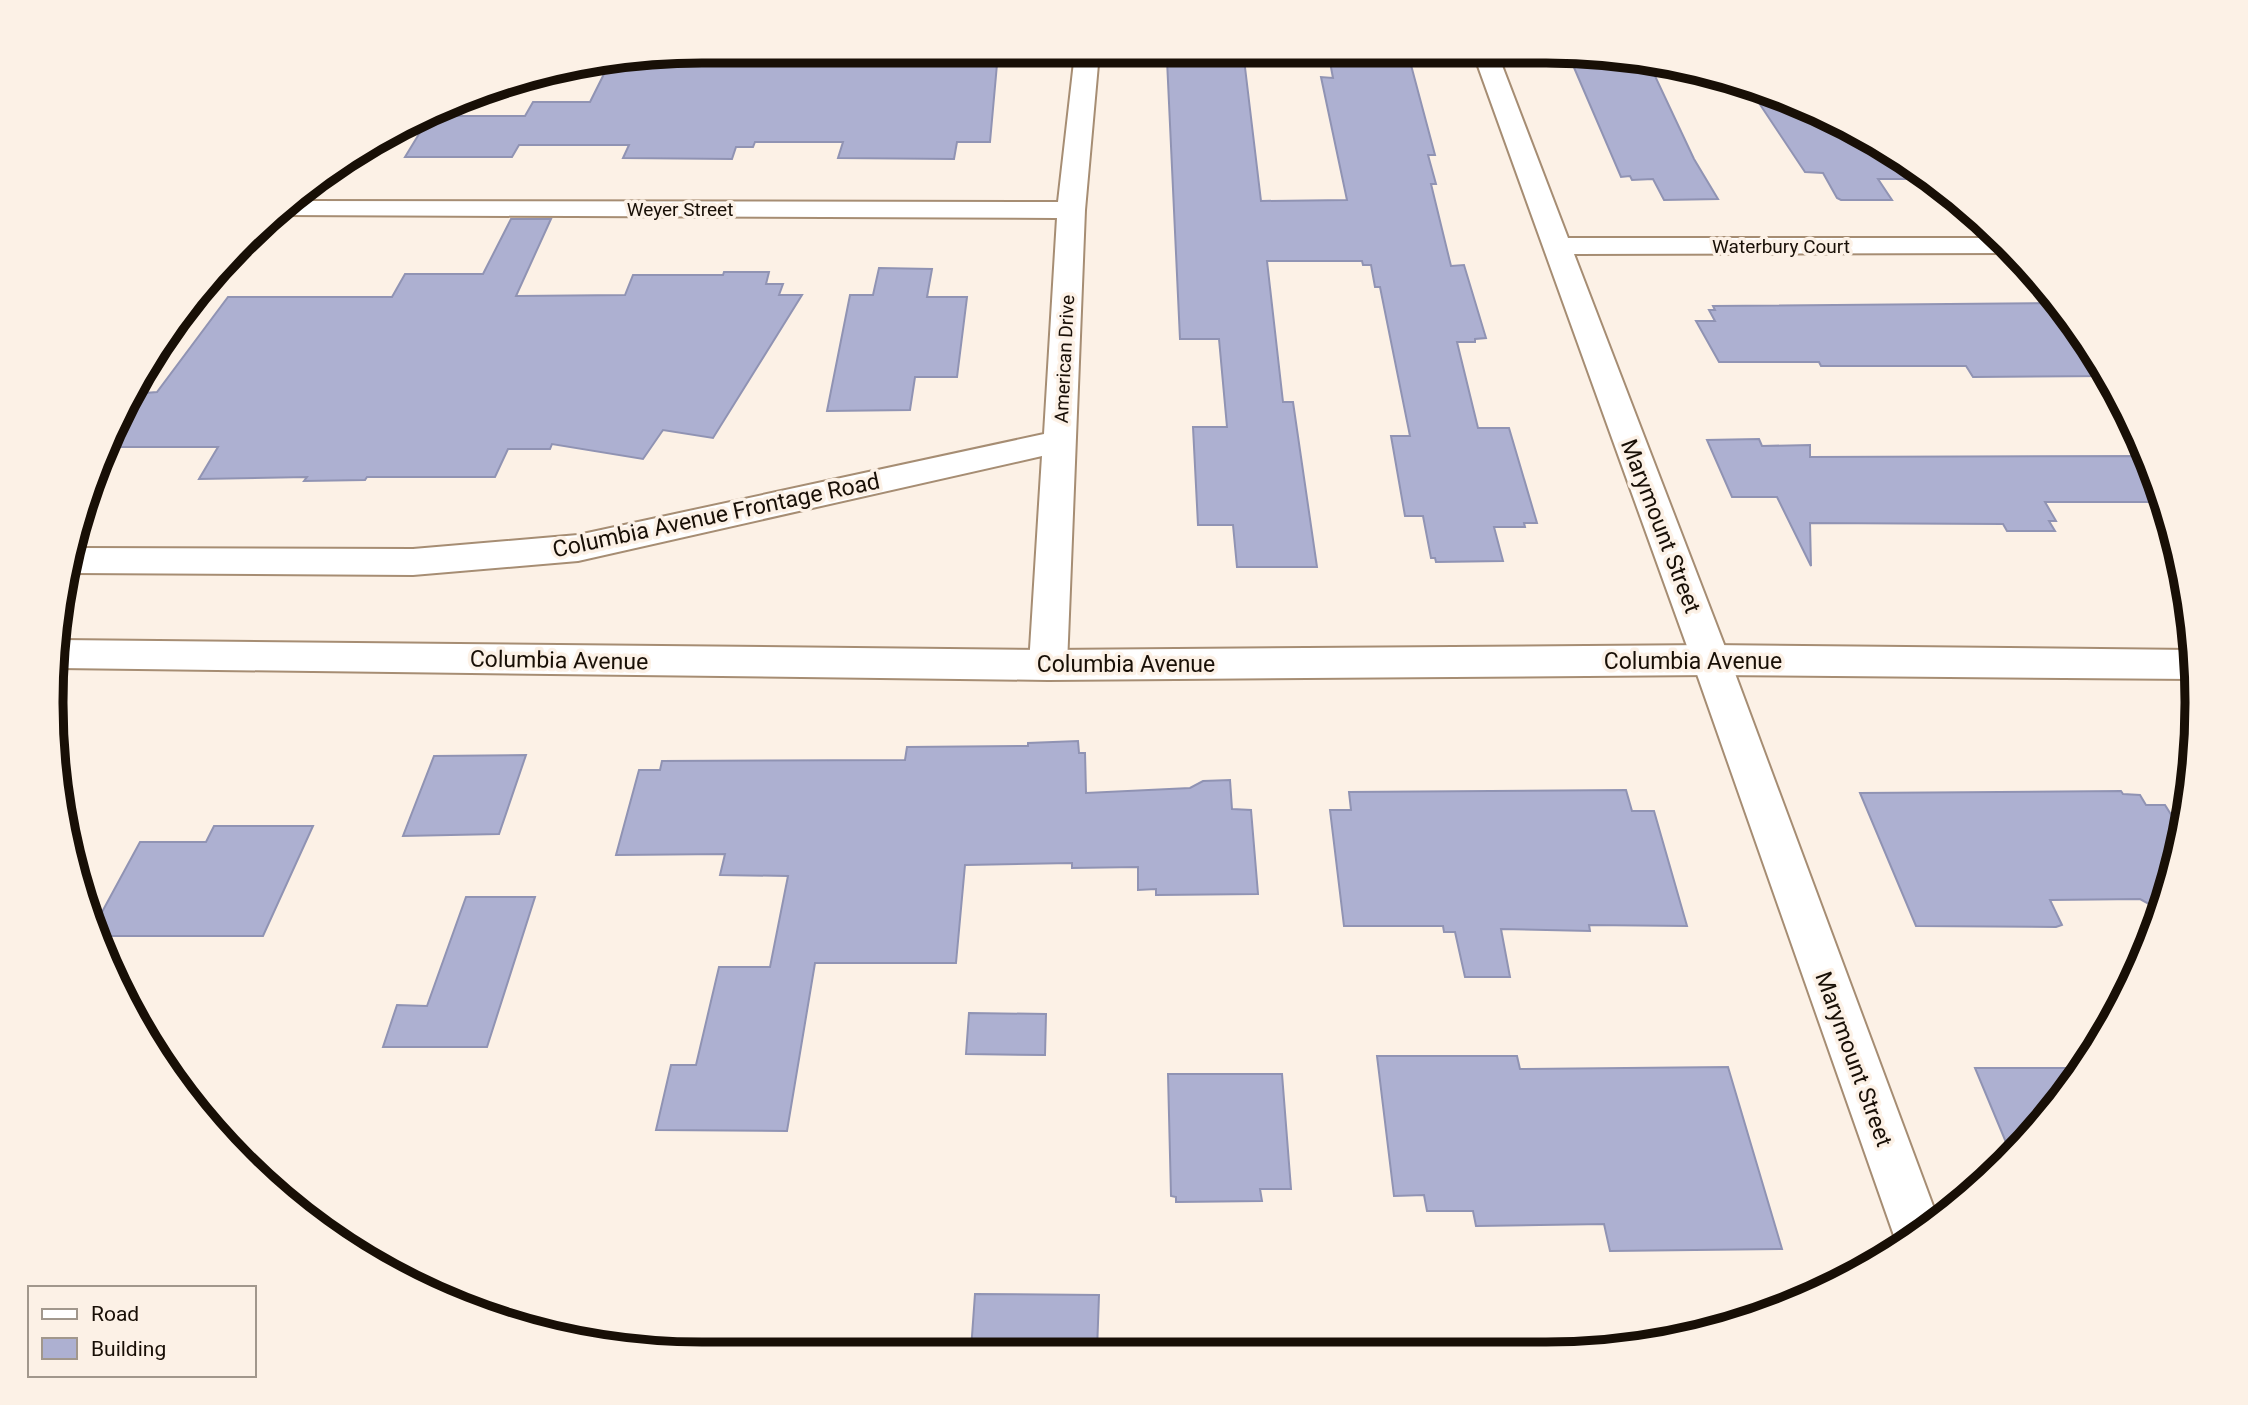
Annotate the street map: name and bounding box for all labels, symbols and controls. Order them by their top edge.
street label: Weyer Street [627,198,733,221]
street label: Waterbury Court [1712,235,1850,258]
street label: American Drive [1050,294,1079,424]
street label: Marymount Street [1615,435,1706,617]
street label: Columbia Avenue Frontage Road [550,468,882,563]
street label: Columbia Avenue [470,645,648,676]
street label: Columbia Avenue [1604,648,1782,675]
street label: Columbia Avenue [1037,651,1215,678]
street label: Marymount Street [1809,968,1898,1150]
legend [28,1286,256,1377]
text: Road [91,1302,139,1326]
text: Building [91,1337,166,1361]

